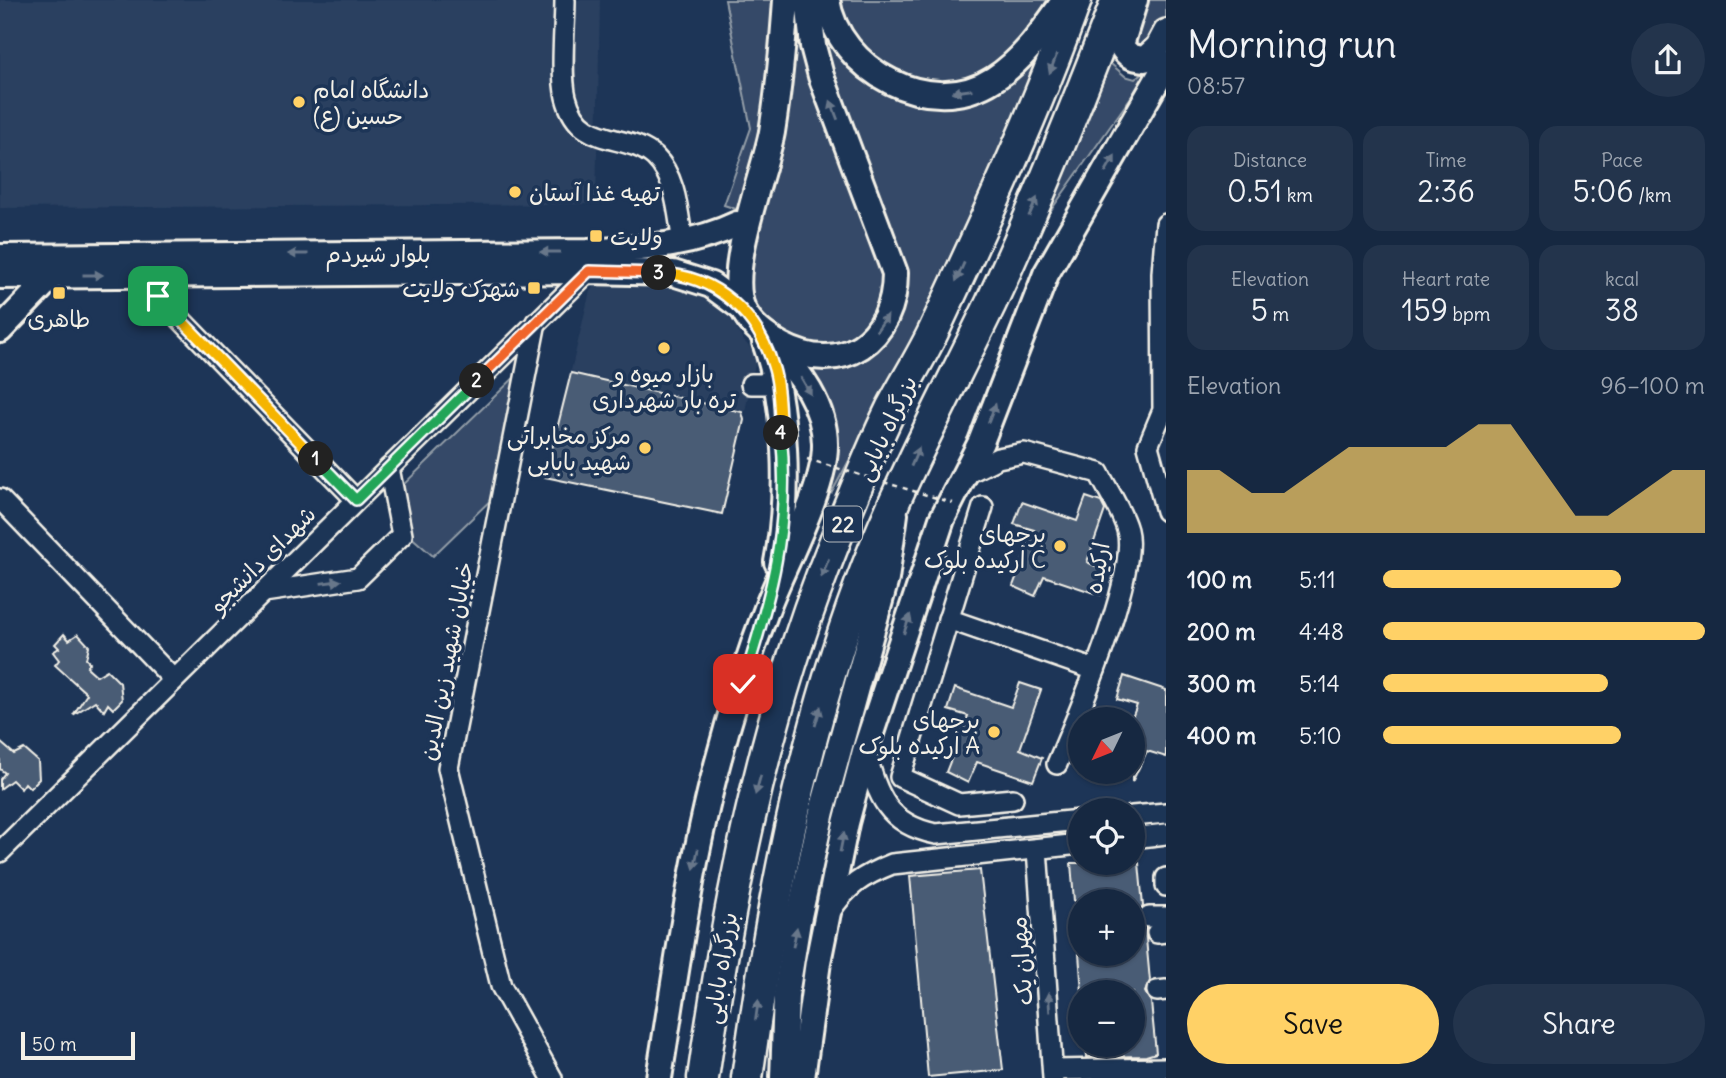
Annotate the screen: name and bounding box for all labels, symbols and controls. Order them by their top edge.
text: Morning run [1187,21,1397,68]
button: share [1631,23,1705,97]
one-way arrow [1047,54,1058,75]
text: 08:57 [1187,71,1245,100]
place label: دانشگاه امام حسین (ع) [313,75,430,132]
one-way arrow [951,85,973,96]
marker: دانشگاه امام حسین (ع) [291,94,307,110]
one-way arrow [829,99,840,120]
text: Distance [1233,148,1307,172]
text: Time [1425,148,1467,172]
text: Pace [1601,148,1643,172]
one-way arrow [1103,154,1116,173]
text: 0.51 [1227,172,1282,210]
text: 2:36 [1417,172,1475,210]
text: 5:06 [1573,172,1634,210]
place label: تهیه غذا آستان [529,178,660,207]
text: km [1282,183,1313,207]
text: /km [1634,183,1671,207]
marker: تهیه غذا آستان [507,184,523,200]
one-way arrow [1028,197,1039,218]
place label: ولایت [610,222,663,251]
marker: ولایت [588,228,604,244]
street label: بلوار شیردم [325,239,431,272]
one-way arrow [539,246,561,258]
one-way arrow [287,248,309,260]
pin: 3 [642,256,676,290]
text: 3 [653,260,664,284]
one-way arrow [954,262,966,282]
pin [128,266,188,326]
text: Elevation [1231,267,1309,291]
text: Heart rate [1402,267,1490,291]
text: kcal [1605,267,1639,291]
one-way arrow [82,269,104,281]
place label: شهرک ولایت [402,274,520,303]
icon: arrive [139,277,177,315]
marker: شهرک ولایت [526,280,542,296]
marker: طاهری [51,285,67,301]
text: 5 [1251,291,1268,329]
text: 159 [1402,291,1448,329]
text: 38 [1605,291,1639,329]
text: m [1268,302,1289,326]
text: bpm [1448,302,1490,326]
place label: طاهری [28,304,90,333]
one-way arrow [875,314,889,332]
marker: بازار میوه و تره بار شهرداری [656,340,672,356]
place label: بازار میوه و تره بار شهرداری [592,359,736,414]
pin: 2 [460,364,494,398]
text: 2 [471,368,482,392]
street label: بزرگراه بابایی [849,371,924,486]
text: Elevation [1187,371,1281,400]
text: 96–100 m [1600,371,1705,400]
one-way arrow [800,377,812,396]
one-way arrow [987,403,998,424]
pin: 4 [764,416,798,450]
text: 4 [775,420,786,444]
place label: مرکز مخابراتی شهید بابایی [507,421,631,477]
marker: مرکز مخابراتی شهید بابایی [637,440,653,456]
pin: 1 [298,442,334,476]
text: 1 [312,446,319,470]
one-way arrow [910,447,921,468]
street label: شهدای دانشجو [202,499,322,620]
road number: 22 [824,506,862,542]
place label: برجهای ارکیده بلوک C [924,519,1046,575]
marker: برجهای ارکیده بلوک C [1052,538,1068,554]
street label: ارکیده [1078,540,1116,596]
one-way arrow [820,557,831,578]
street label: خیابان شهید زین الدین [413,559,479,763]
text: 100 m [1187,565,1252,594]
text: 5:11 [1299,565,1336,594]
one-way arrow [320,576,342,587]
one-way arrow [902,613,913,634]
text: 200 m [1187,617,1256,646]
text: 4:48 [1299,617,1344,646]
pin [713,654,773,714]
icon: check [724,665,762,703]
text: 300 m [1187,669,1256,698]
text: 5:14 [1299,669,1340,698]
one-way arrow [814,705,824,726]
place label: برجهای ارکیده بلوک A [858,705,980,761]
north arrow [1068,707,1144,784]
map controls [1068,707,1145,1057]
text: 400 m [1187,721,1256,750]
text: 5:10 [1299,721,1342,750]
marker: برجهای ارکیده بلوک A [986,724,1002,740]
one-way arrow [752,775,762,796]
button: locate [1068,798,1145,875]
one-way arrow [837,831,848,853]
one-way arrow [691,848,702,870]
button: + [1068,889,1145,966]
street label: بزرگراه بابایی [697,910,744,1026]
street label: مهران یک [1003,916,1039,1006]
one-way arrow [790,926,801,948]
button: − [1068,980,1145,1057]
button: Save [1187,984,1439,1064]
button: Share [1453,984,1705,1064]
one-way arrow [1043,991,1054,1013]
one-way arrow [751,999,762,1021]
scale bar [21,1029,135,1061]
text: 50 m [32,1032,77,1056]

